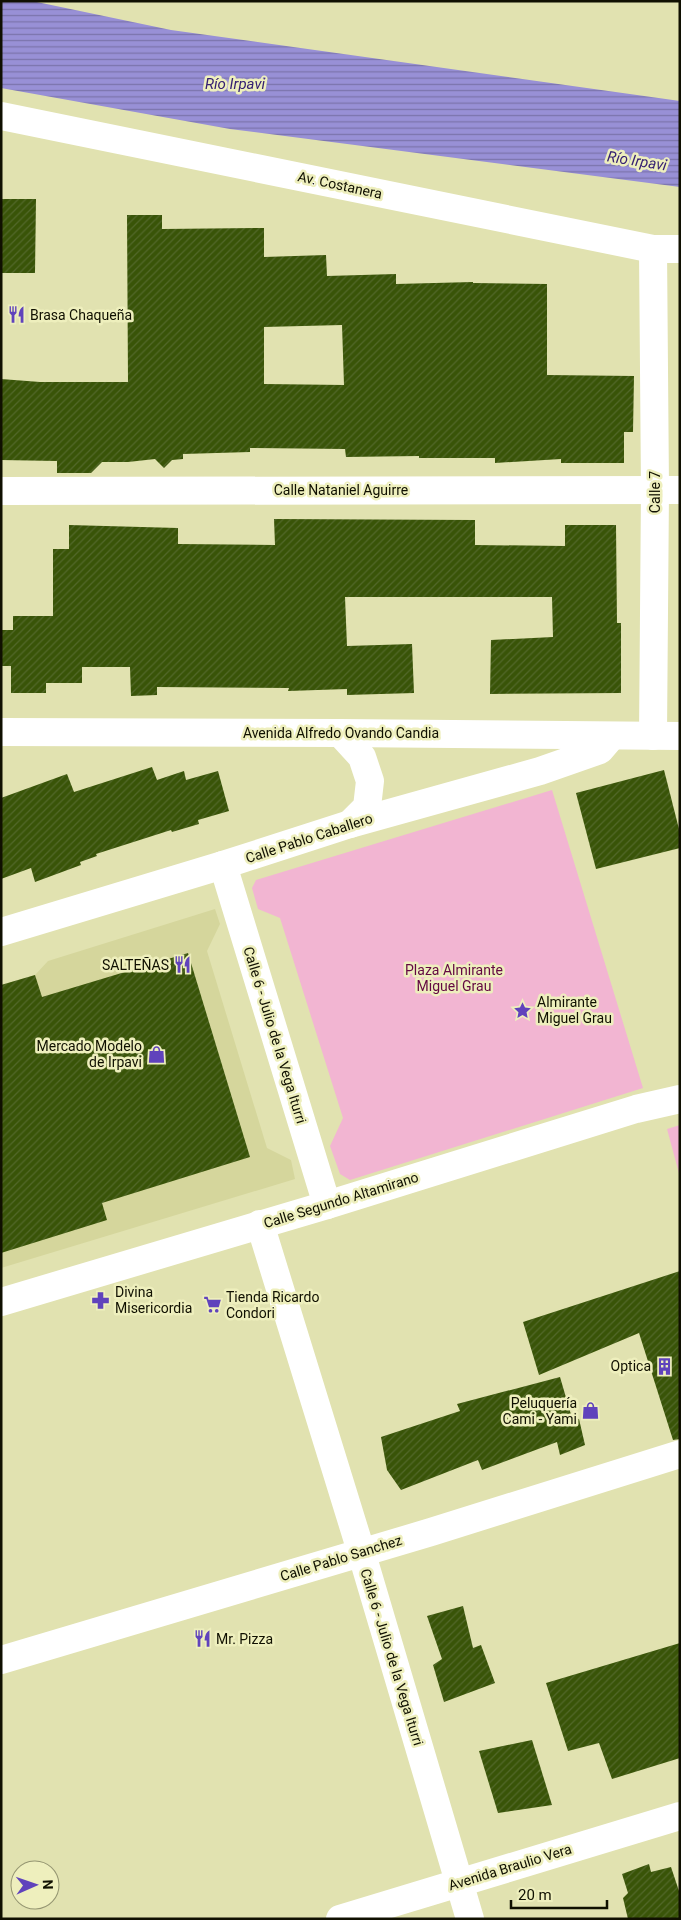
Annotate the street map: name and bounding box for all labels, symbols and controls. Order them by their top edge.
water label: Río Irpavi [205,75,265,93]
water label: Río Irpavi [606,147,668,175]
street label: Av. Costanera [296,168,384,202]
restaurant icon: Brasa Chaqueña [6,305,26,325]
place label: Brasa Chaqueña [30,307,132,323]
street label: Calle 7 [647,471,663,513]
street label: Calle Nataniel Aguirre [274,482,408,498]
street label: Avenida Alfredo Ovando Candia [243,725,439,741]
street label: Calle Pablo Caballero [243,810,375,866]
street label: Calle 6 - Julio de la Vega Iturri [240,945,310,1125]
restaurant icon: SALTEÑAS [173,955,193,975]
place label: SALTEÑAS [102,956,169,973]
park label: Plaza Almirante Miguel Grau [405,962,503,994]
place label: Almirante Miguel Grau [537,994,612,1026]
place icon: Almirante Miguel Grau [513,1000,533,1020]
place label: Mercado Modelo de Irpavi [37,1038,142,1070]
shop icon: Mercado Modelo de Irpavi [146,1044,166,1064]
street label: Calle Segundo Altamirano [262,1169,420,1231]
place label: Divina Misericordia [115,1284,192,1316]
place label: Tienda Ricardo Condori [226,1289,319,1321]
pharmacy icon: Divina Misericordia [91,1290,111,1310]
supermarket icon: Tienda Ricardo Condori [202,1295,222,1315]
building icon: Optica [655,1356,675,1376]
place label: Optica [611,1358,651,1374]
place label: Peluquería Cami - Yami [503,1395,577,1427]
shop icon: Peluquería Cami - Yami [581,1401,601,1421]
street label: Calle Pablo Sanchez [278,1532,404,1584]
street label: Calle 6 - Julio de la Vega Iturri [357,1567,427,1747]
restaurant icon: Mr. Pizza [192,1629,212,1649]
place label: Mr. Pizza [216,1631,273,1647]
street label: Avenida Braulio Vera [446,1841,574,1893]
north arrow [10,1860,60,1910]
scale bar [511,1878,607,1910]
text: N [40,1879,56,1890]
text: 20 m [518,1886,552,1904]

